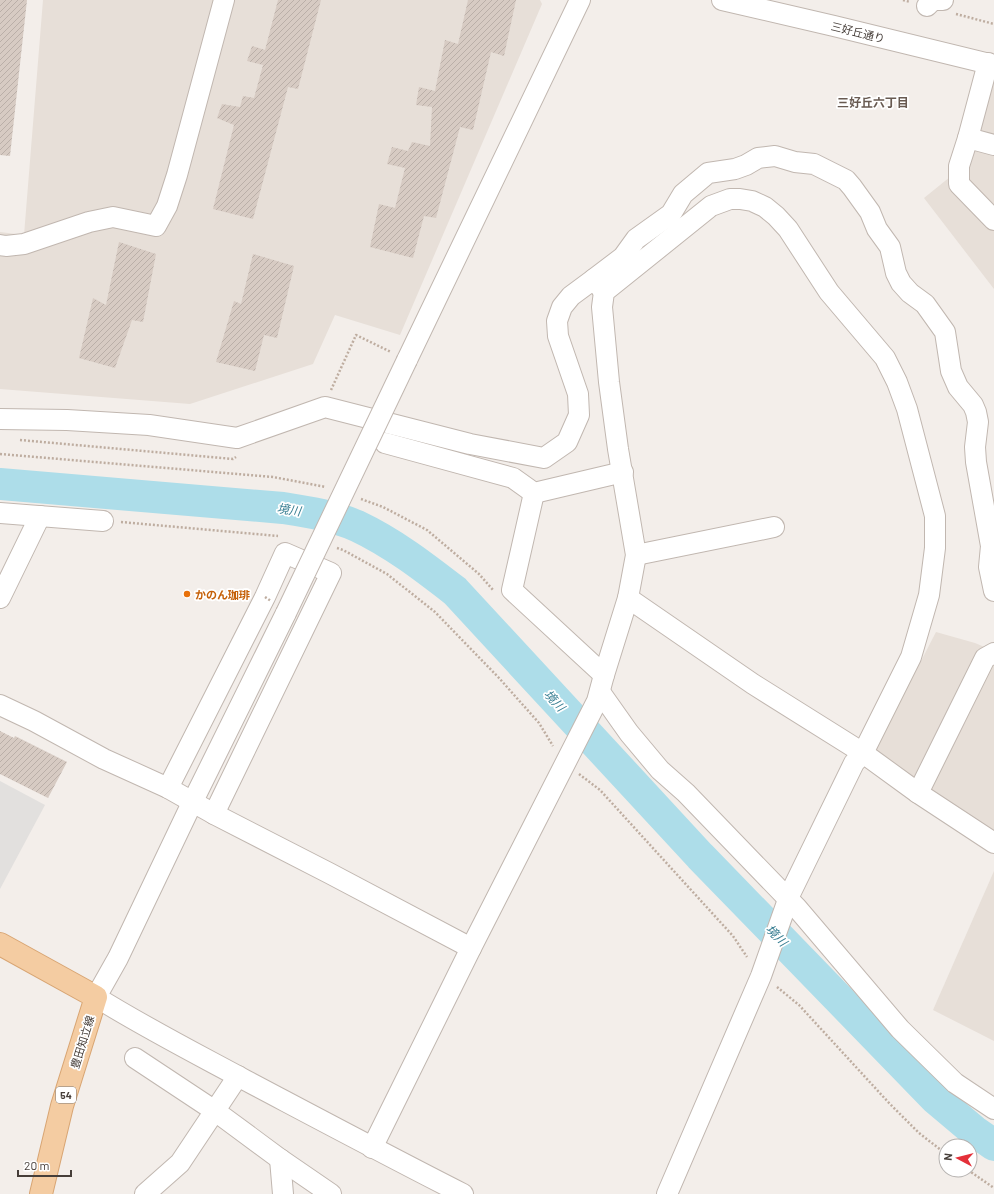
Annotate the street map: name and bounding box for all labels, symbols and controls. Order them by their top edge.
street label: 三好丘通り [830,19,886,45]
district label: 三好丘六丁目 [837,95,909,109]
water label: 境川 [276,500,304,518]
place label: かのん珈琲 [195,588,250,601]
marker: かのん珈琲 [182,589,192,599]
water label: 境川 [542,686,570,715]
water label: 境川 [764,921,792,950]
street label: 豊田知立線 [68,1014,96,1070]
road number: 54 [56,1087,76,1103]
north arrow [938,1138,978,1178]
scale bar [18,1152,71,1178]
text: N [941,1152,954,1161]
text: 20 m [24,1158,50,1172]

